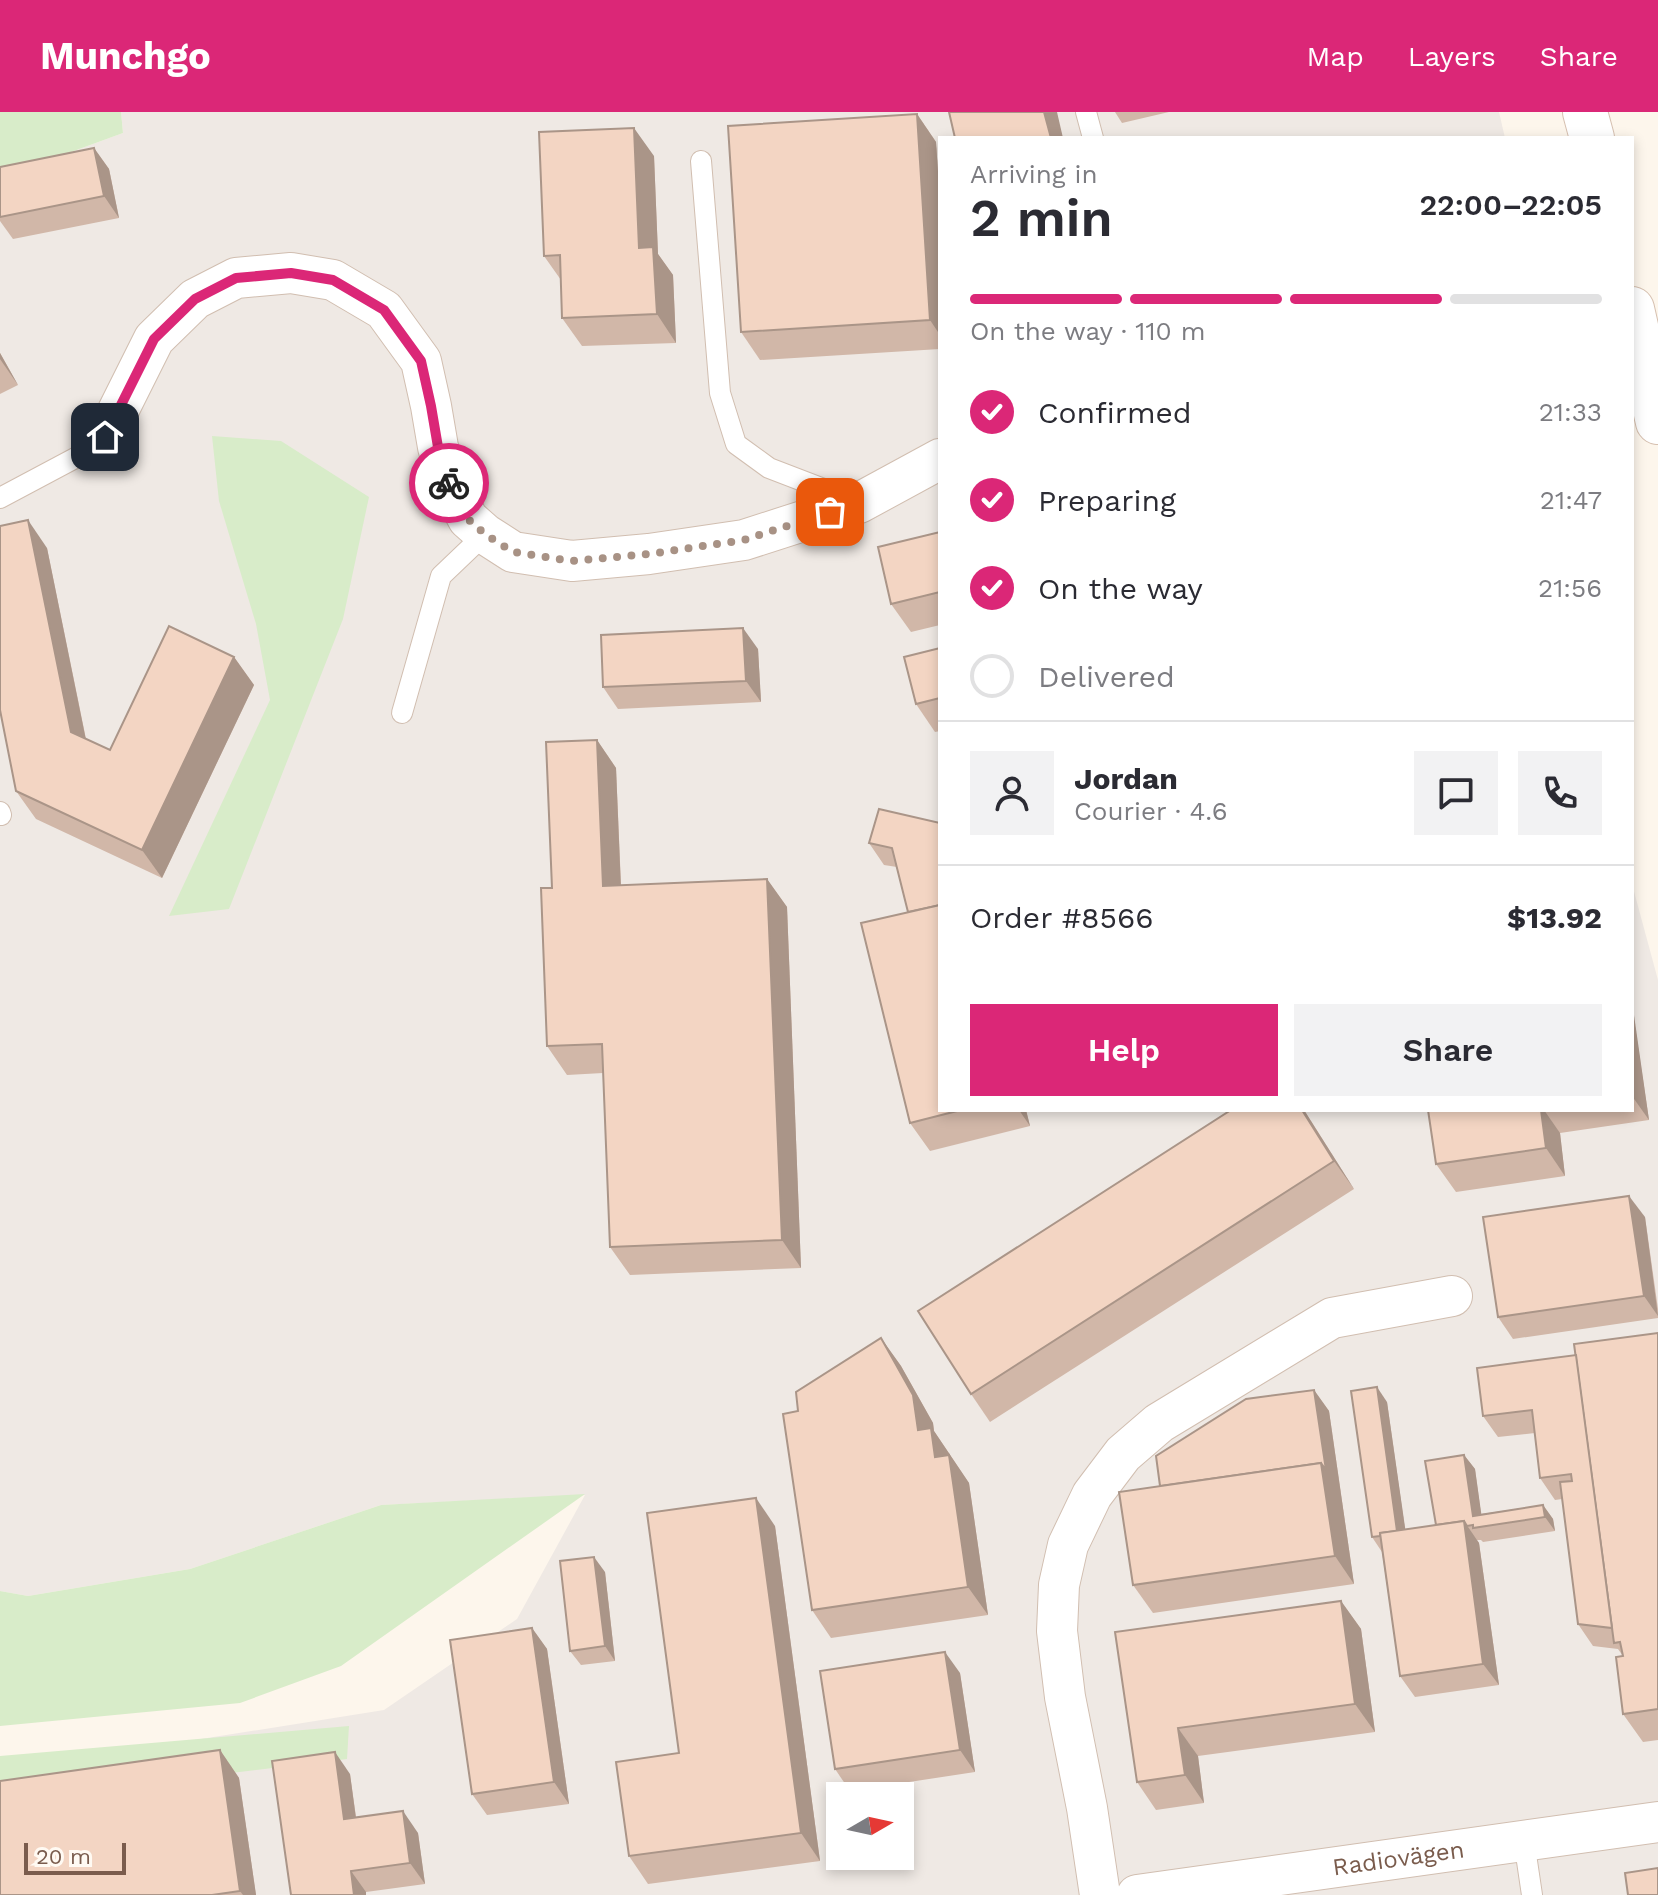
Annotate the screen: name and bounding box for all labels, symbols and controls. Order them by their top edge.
text: Munchgo [40,34,211,78]
text: Map [1307,40,1364,73]
text: Layers [1408,40,1496,73]
text: Share [1540,40,1618,73]
text: Arriving in [970,159,1098,189]
text: 22:00–22:05 [1419,187,1602,222]
text: 2 min [970,188,1113,249]
text: On the way · 110 m [970,316,1205,346]
icon: check [970,390,1014,434]
text: Confirmed [1038,395,1192,430]
text: 21:33 [1539,397,1602,427]
pin [71,403,139,471]
icon: home [83,415,127,459]
courier [409,443,489,523]
icon: bike [427,461,471,505]
pin [796,478,864,546]
icon: check [970,478,1014,522]
text: Preparing [1038,483,1176,518]
text: 21:47 [1540,485,1602,515]
icon: bag [808,490,852,534]
icon: check [970,566,1014,610]
text: On the way [1038,571,1203,606]
text: 21:56 [1538,573,1602,603]
text: Delivered [1038,659,1175,694]
button: person [970,751,1054,835]
button: chat [1414,751,1498,835]
button: phone [1518,751,1602,835]
text: Jordan [1074,761,1178,796]
text: Courier · 4.6 [1074,796,1228,826]
text: Order #8566 [970,900,1154,935]
text: $13.92 [1507,900,1602,935]
button: Help [970,1004,1278,1096]
button: Share [1294,1004,1602,1096]
north arrow [826,1782,914,1870]
map controls [826,1782,914,1870]
street label: Radiovägen [1331,1835,1466,1881]
scale bar [24,1839,126,1875]
text: 20 m [36,1844,91,1869]

